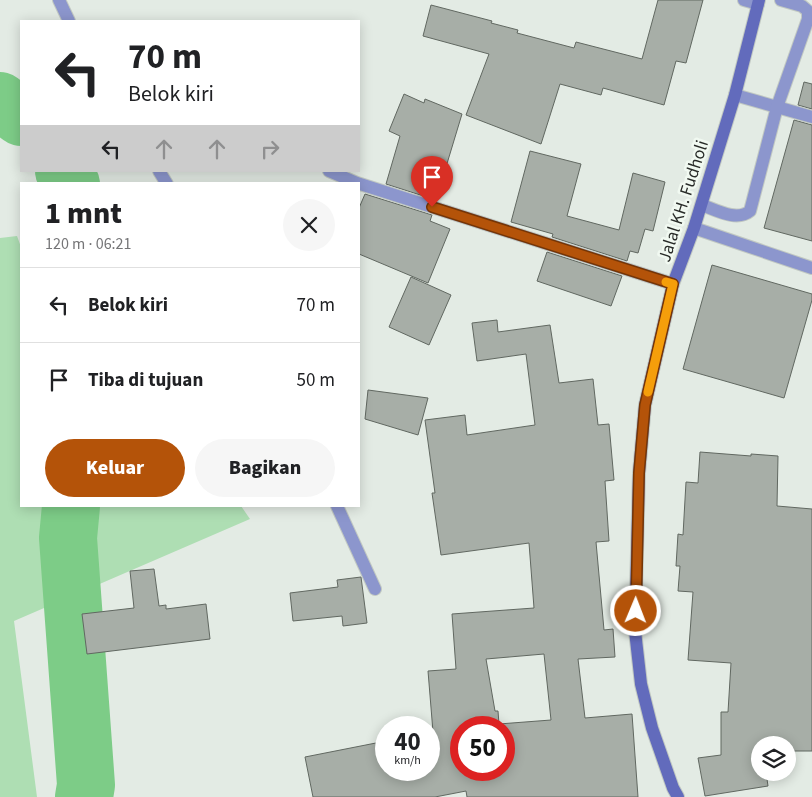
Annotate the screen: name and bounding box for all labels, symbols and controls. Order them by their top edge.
text: 70 m [128,32,202,82]
icon: left [45,40,110,105]
text: Belok kiri [128,78,214,110]
icon: left [97,135,125,163]
icon: ahead [150,135,178,163]
icon: ahead [203,135,231,163]
icon: right [256,135,284,163]
street label: Jalal KH. Fudholi [652,137,715,265]
pin [411,156,453,207]
icon: arrive [418,163,446,191]
text: 1 mnt [45,192,122,235]
button: close [283,199,335,251]
text: 120 m · 06:21 [45,233,132,255]
icon: left [45,291,73,319]
text: Belok kiri [88,292,168,319]
text: 70 m [297,292,335,319]
icon: arrive [45,366,73,394]
text: Tiba di tujuan [88,367,203,394]
text: 50 m [297,367,335,394]
button: Keluar [45,439,185,497]
button: Bagikan [195,439,335,497]
position arrow [609,584,661,636]
speed limit sign: 50 [450,716,515,781]
text: 40 [394,724,421,760]
map controls [751,736,796,781]
button: layers [751,736,796,781]
text: km/h [394,752,421,769]

